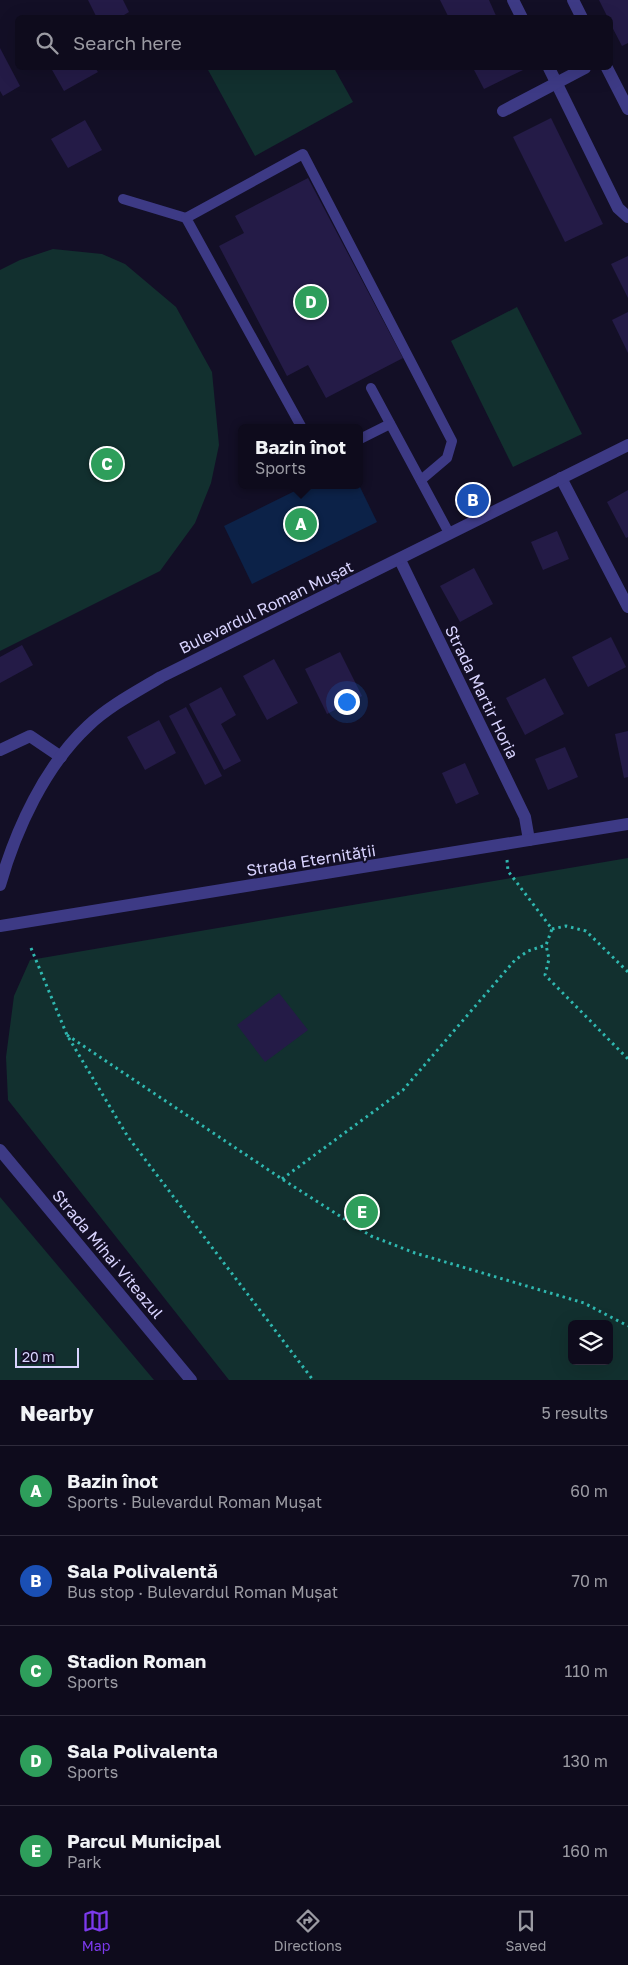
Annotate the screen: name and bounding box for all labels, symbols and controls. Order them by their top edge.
search box [15,15,613,70]
icon: search [33,29,61,57]
text: Search here [73,31,182,54]
pin: D [295,283,327,321]
popup [238,424,363,489]
text: Bazin înot [255,435,346,458]
pin: C [91,445,123,483]
text: Sports [255,458,306,478]
pin: B [457,481,489,519]
pin: A [285,505,317,543]
street label: Bulevardul Roman Mușat [176,556,356,658]
street label: Strada Martir Horia [441,622,523,762]
your location [334,689,360,715]
street label: Strada Eternității [245,840,377,880]
street label: Strada Mihai Viteazul [48,1185,168,1323]
pin: E [346,1193,378,1231]
map controls [568,1320,613,1365]
button: layers [568,1320,613,1365]
scale bar [15,1345,79,1368]
text: 20 m [22,1348,55,1365]
text: Nearby [20,1400,94,1426]
text: 5 results [542,1403,608,1423]
text: Bazin înot [67,1469,158,1492]
text: A [30,1481,42,1501]
text: 60 m [570,1481,608,1501]
text: Sports · Bulevardul Roman Mușat [67,1492,322,1512]
text: Sala Polivalentă [67,1559,218,1582]
text: B [30,1571,42,1591]
text: 70 m [571,1571,608,1591]
text: Bus stop · Bulevardul Roman Mușat [67,1582,338,1602]
text: Stadion Roman [67,1649,206,1672]
text: C [30,1661,42,1681]
text: 110 m [564,1661,608,1681]
text: Sports [67,1672,118,1692]
text: Sala Polivalenta [67,1739,218,1762]
text: D [30,1751,42,1771]
text: 130 m [563,1751,608,1771]
text: Sports [67,1762,118,1782]
text: Parcul Municipal [67,1829,221,1852]
text: E [31,1841,41,1861]
text: 160 m [562,1841,608,1861]
text: Park [67,1852,102,1872]
tab: Map [82,1907,110,1954]
tab: Directions [274,1907,342,1954]
tab: Saved [505,1907,546,1954]

